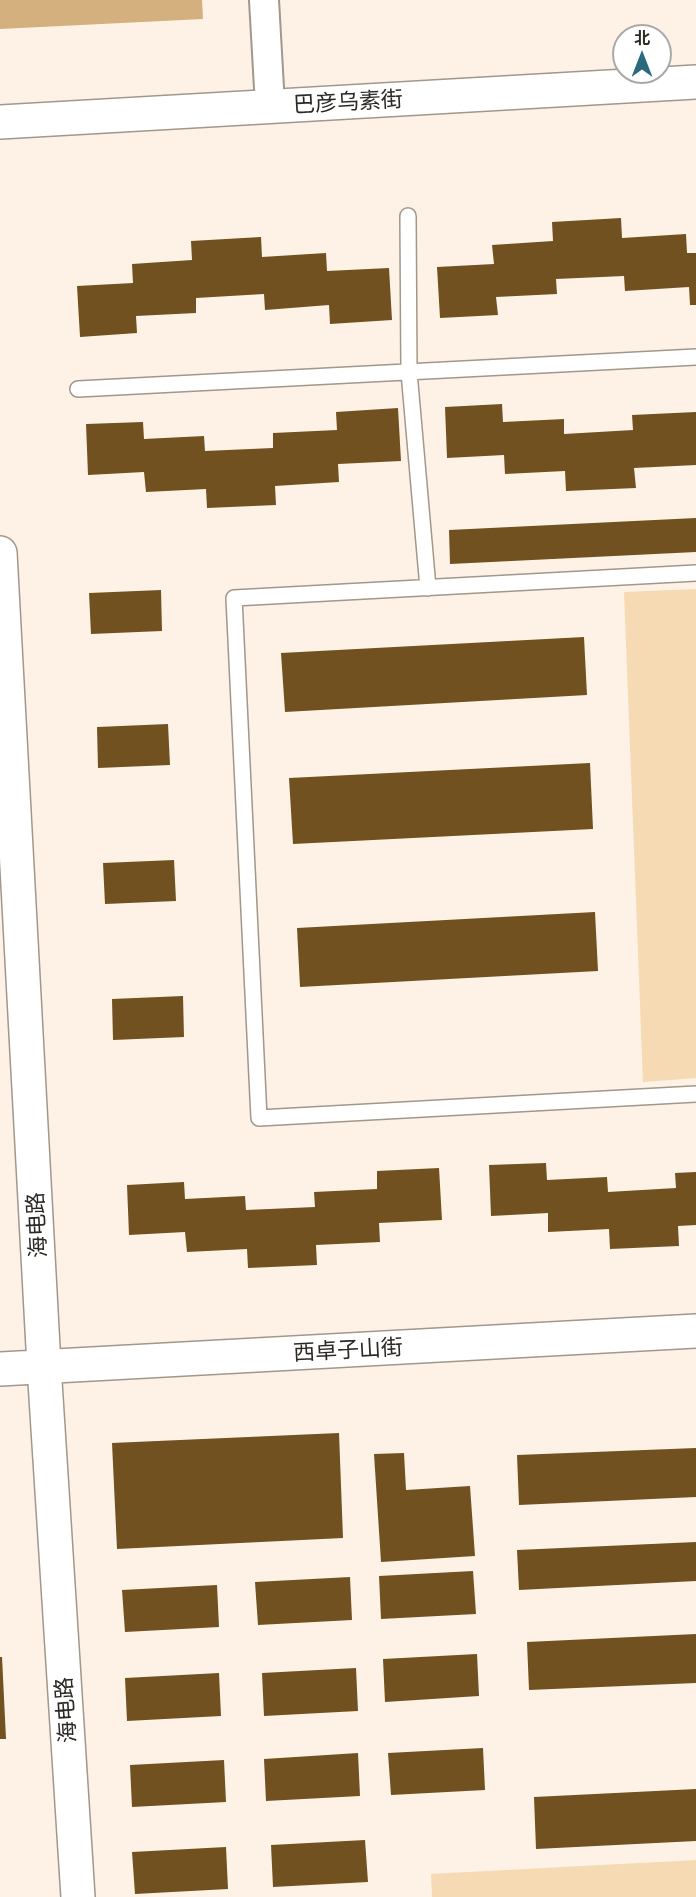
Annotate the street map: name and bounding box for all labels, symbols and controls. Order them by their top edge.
north arrow [612,24,672,84]
text: 北 [634,28,650,47]
street label: 巴彦乌素街 [292,86,404,118]
street label: 海电路 [22,1191,52,1259]
street label: 西卓子山街 [292,1334,404,1366]
street label: 海电路 [51,1676,81,1744]

